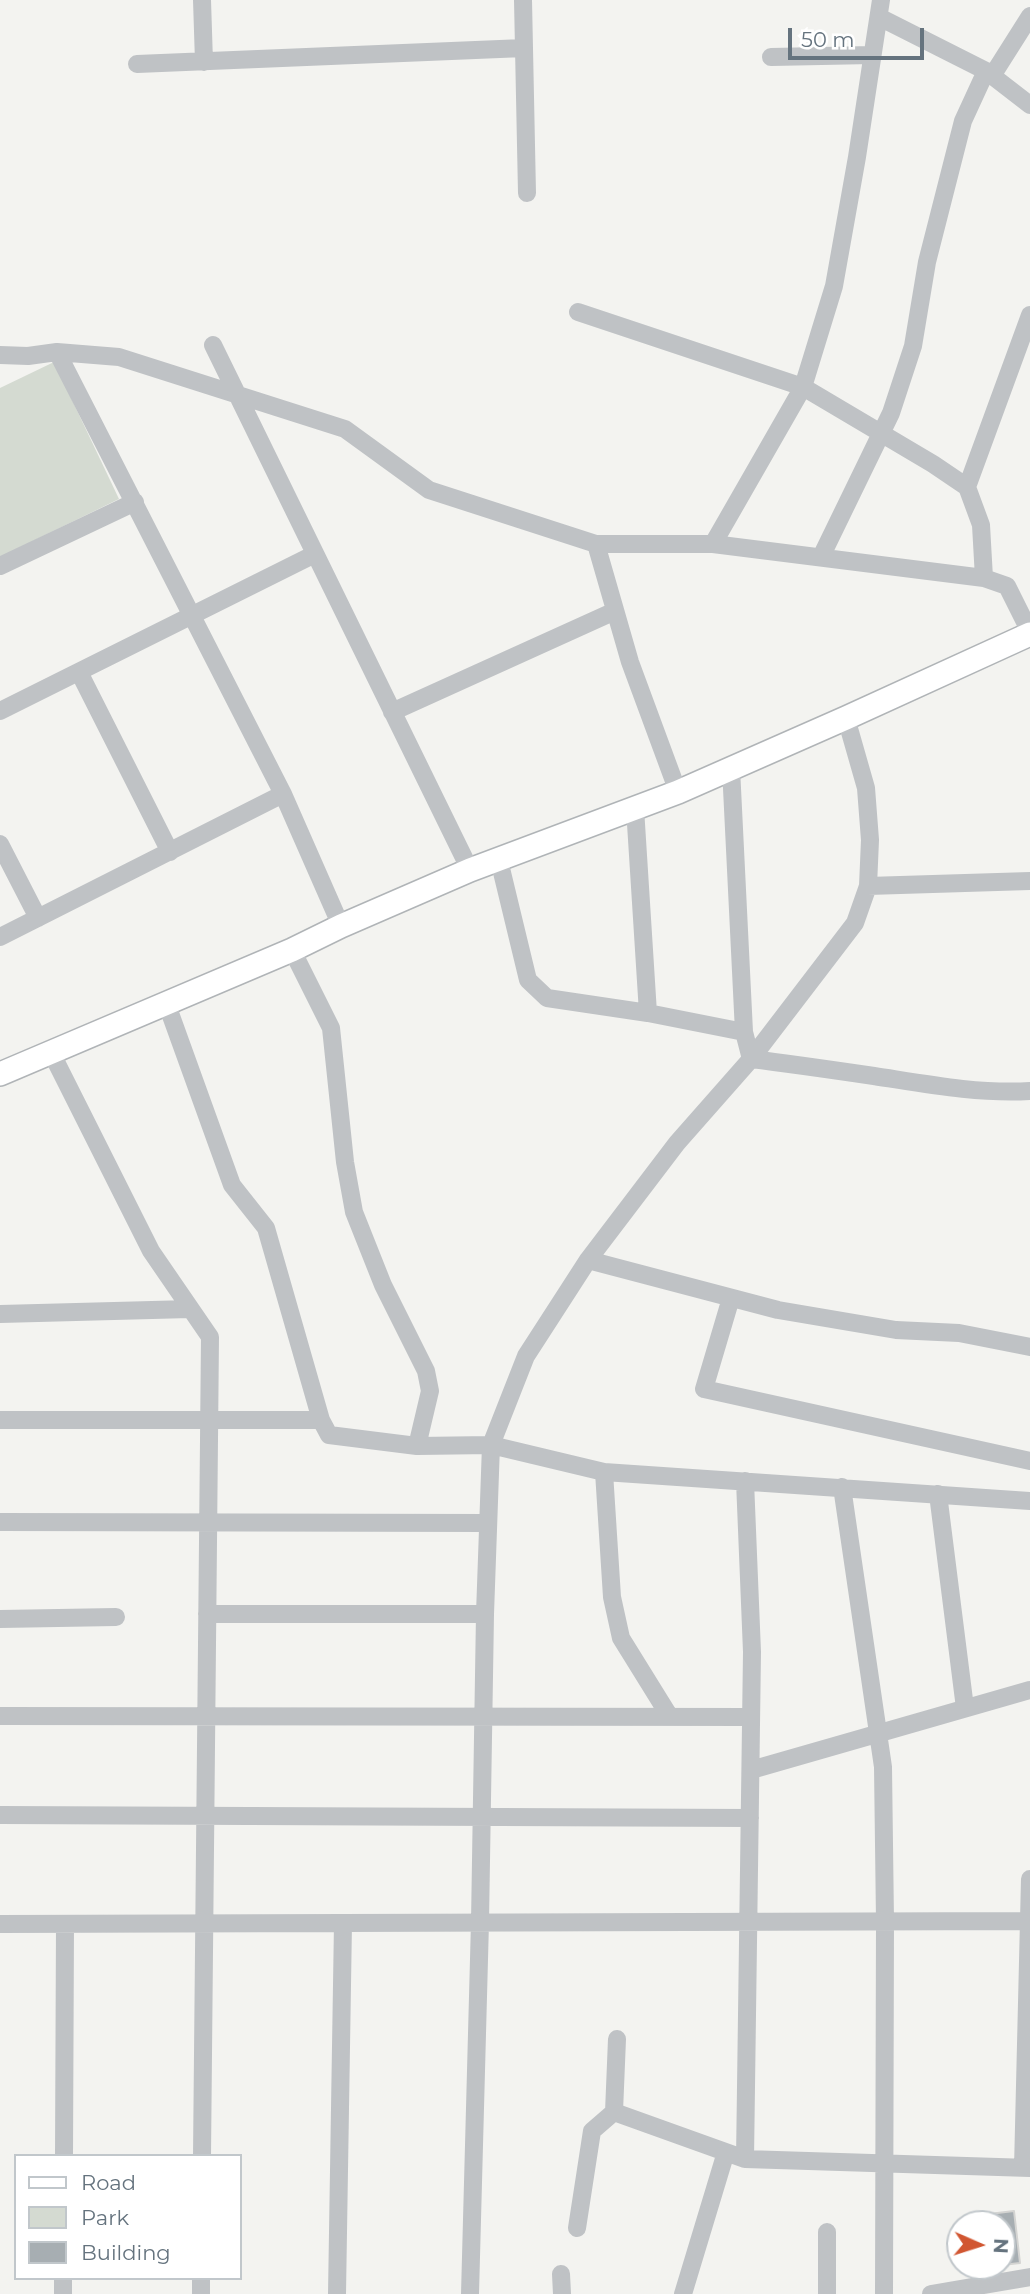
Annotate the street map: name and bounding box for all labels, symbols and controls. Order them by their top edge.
scale bar [792,14,928,58]
text: 50 m [801,27,855,52]
legend [14,2154,242,2280]
text: Road [81,2170,136,2195]
text: Park [81,2205,129,2230]
north arrow [946,2210,1016,2280]
text: N [989,2238,1012,2254]
text: Building [81,2240,171,2265]

